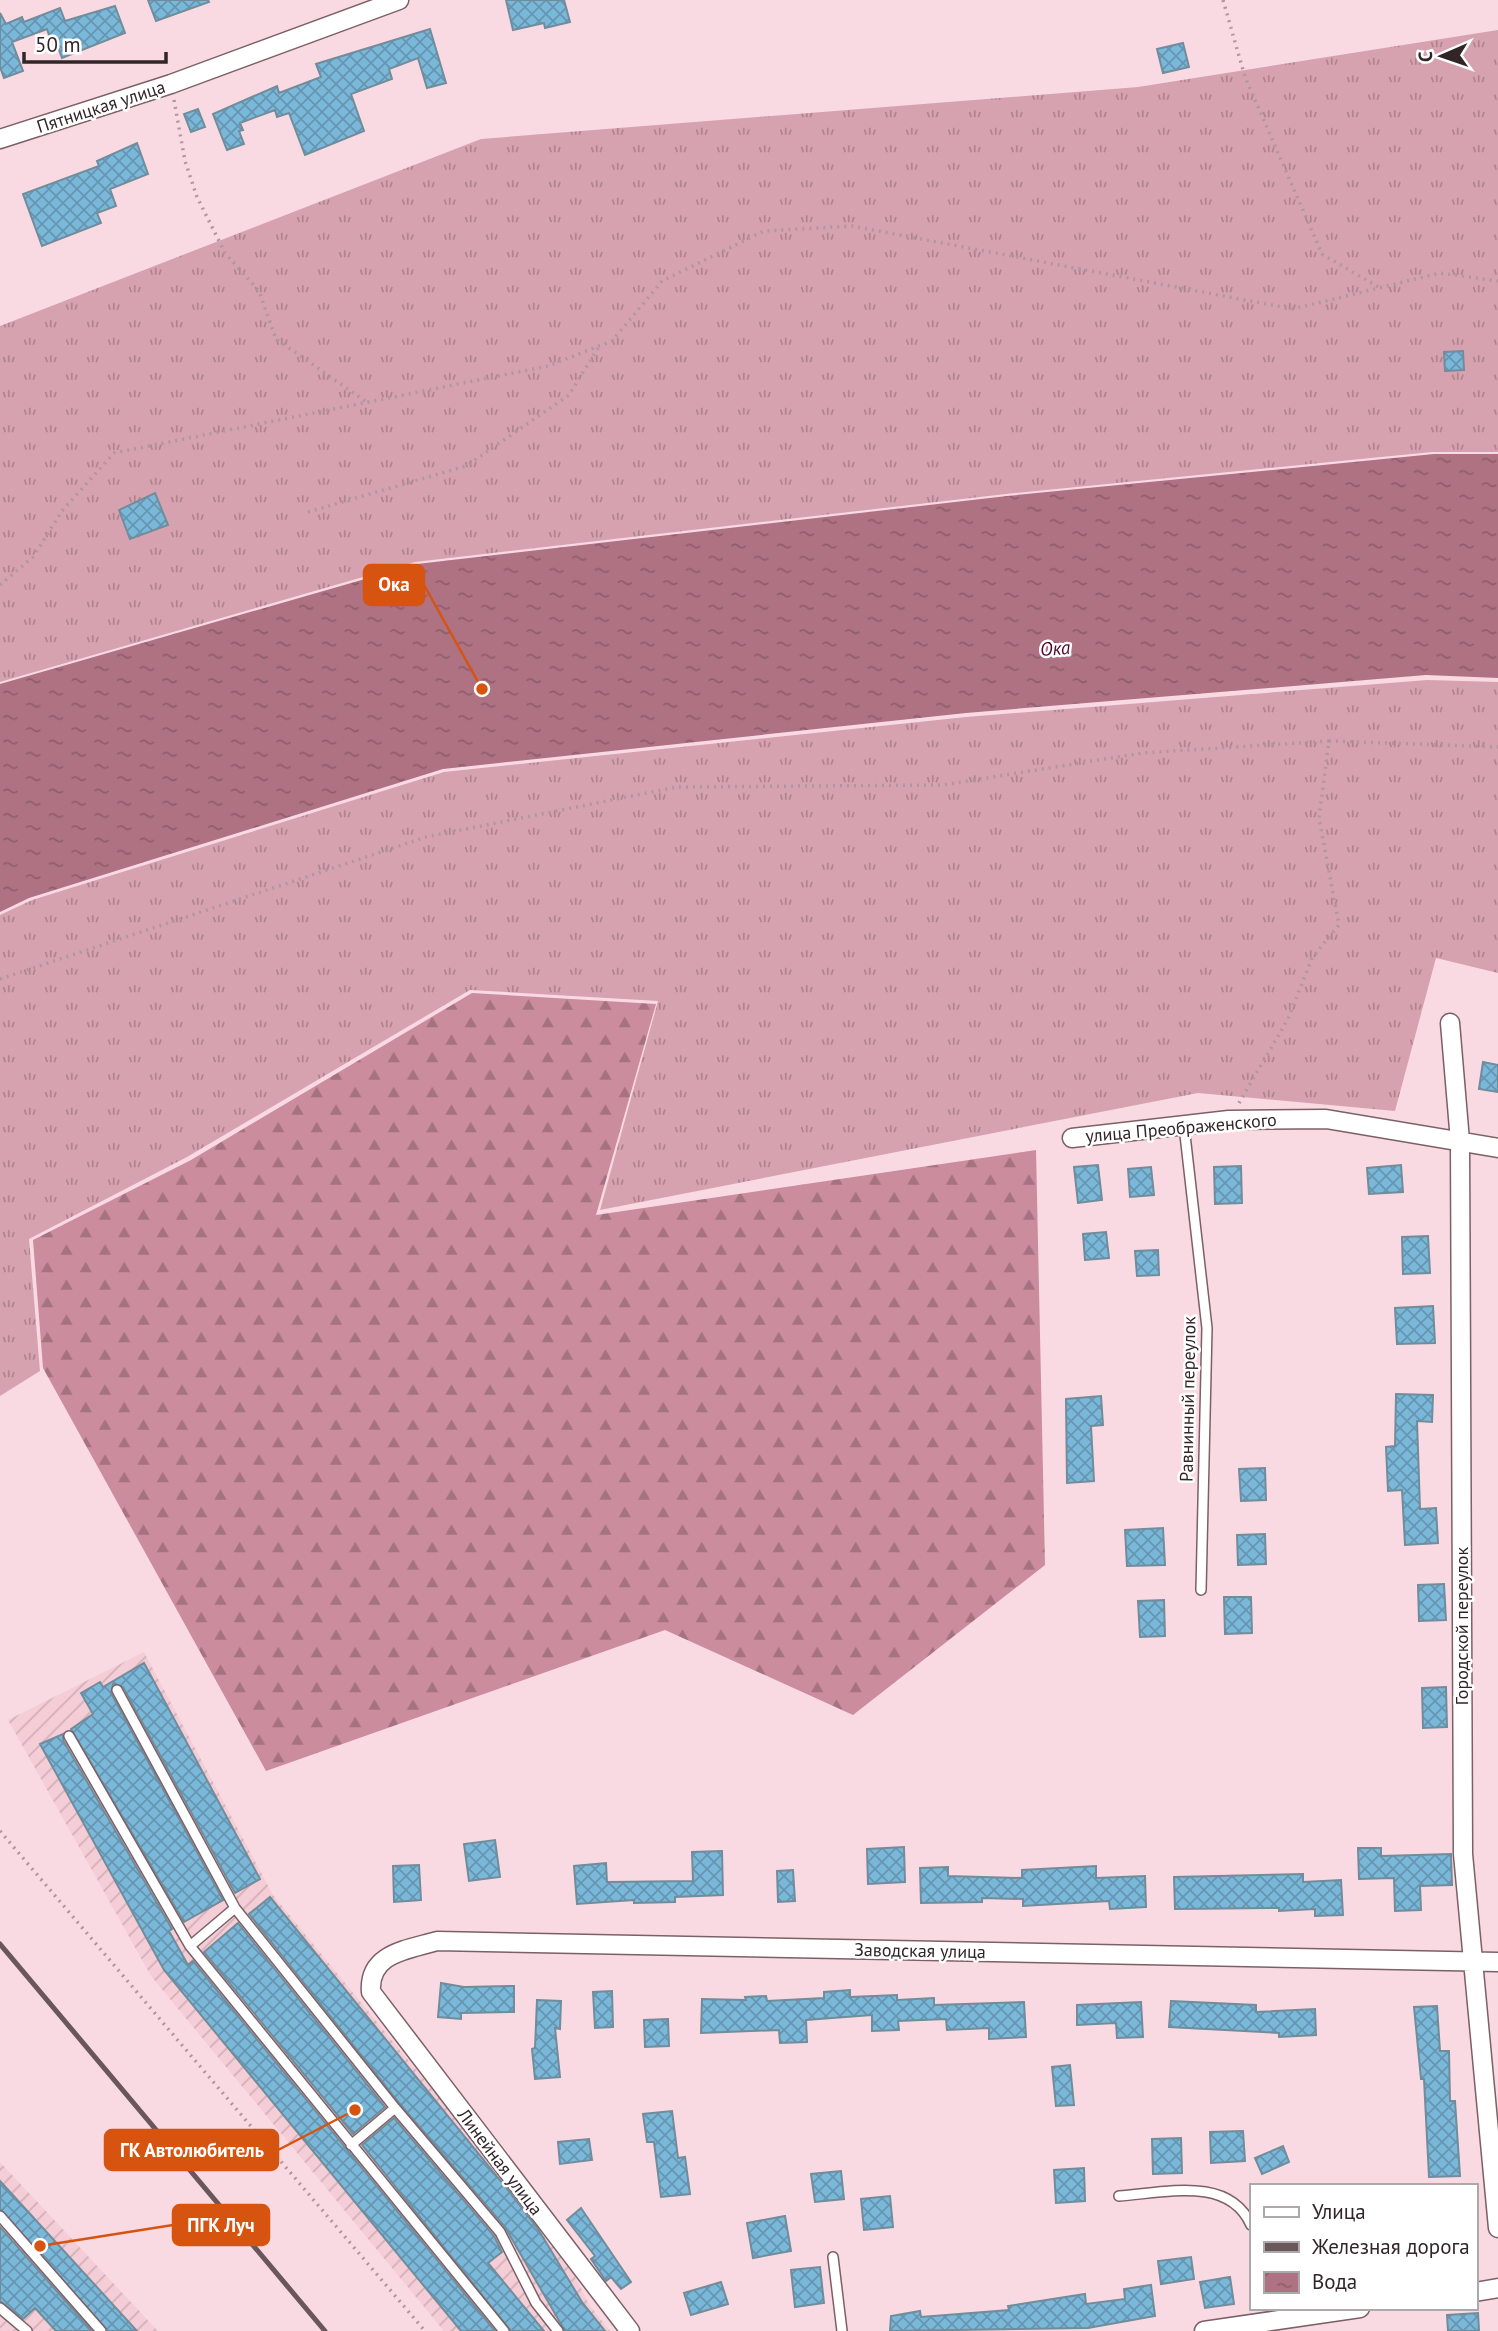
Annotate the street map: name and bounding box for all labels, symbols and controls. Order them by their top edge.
scale bar [24,21,166,65]
north arrow [1407,21,1477,91]
text: 50 m [35,31,81,58]
text: С [1413,50,1437,62]
street label: Пятницкая улица [34,75,168,138]
callout: Ока [364,565,424,605]
text: Ока [378,572,410,596]
water label: Ока [1039,635,1072,661]
street label: улица Преображенского [1084,1108,1278,1147]
street label: Равнинный переулок [1175,1316,1200,1482]
street label: Городской переулок [1450,1546,1473,1705]
street label: Заводская улица [854,1938,986,1963]
street label: Линейная улица [452,2103,548,2220]
callout: ГК Автолюбитель [105,2130,278,2170]
text: ГК Автолюбитель [120,2138,264,2162]
legend [1250,2184,1477,2310]
text: Улица [1312,2198,1366,2225]
callout: ПГК Луч [173,2205,269,2245]
text: ПГК Луч [187,2213,255,2237]
text: Железная дорога [1311,2233,1470,2260]
text: Вода [1312,2268,1357,2295]

